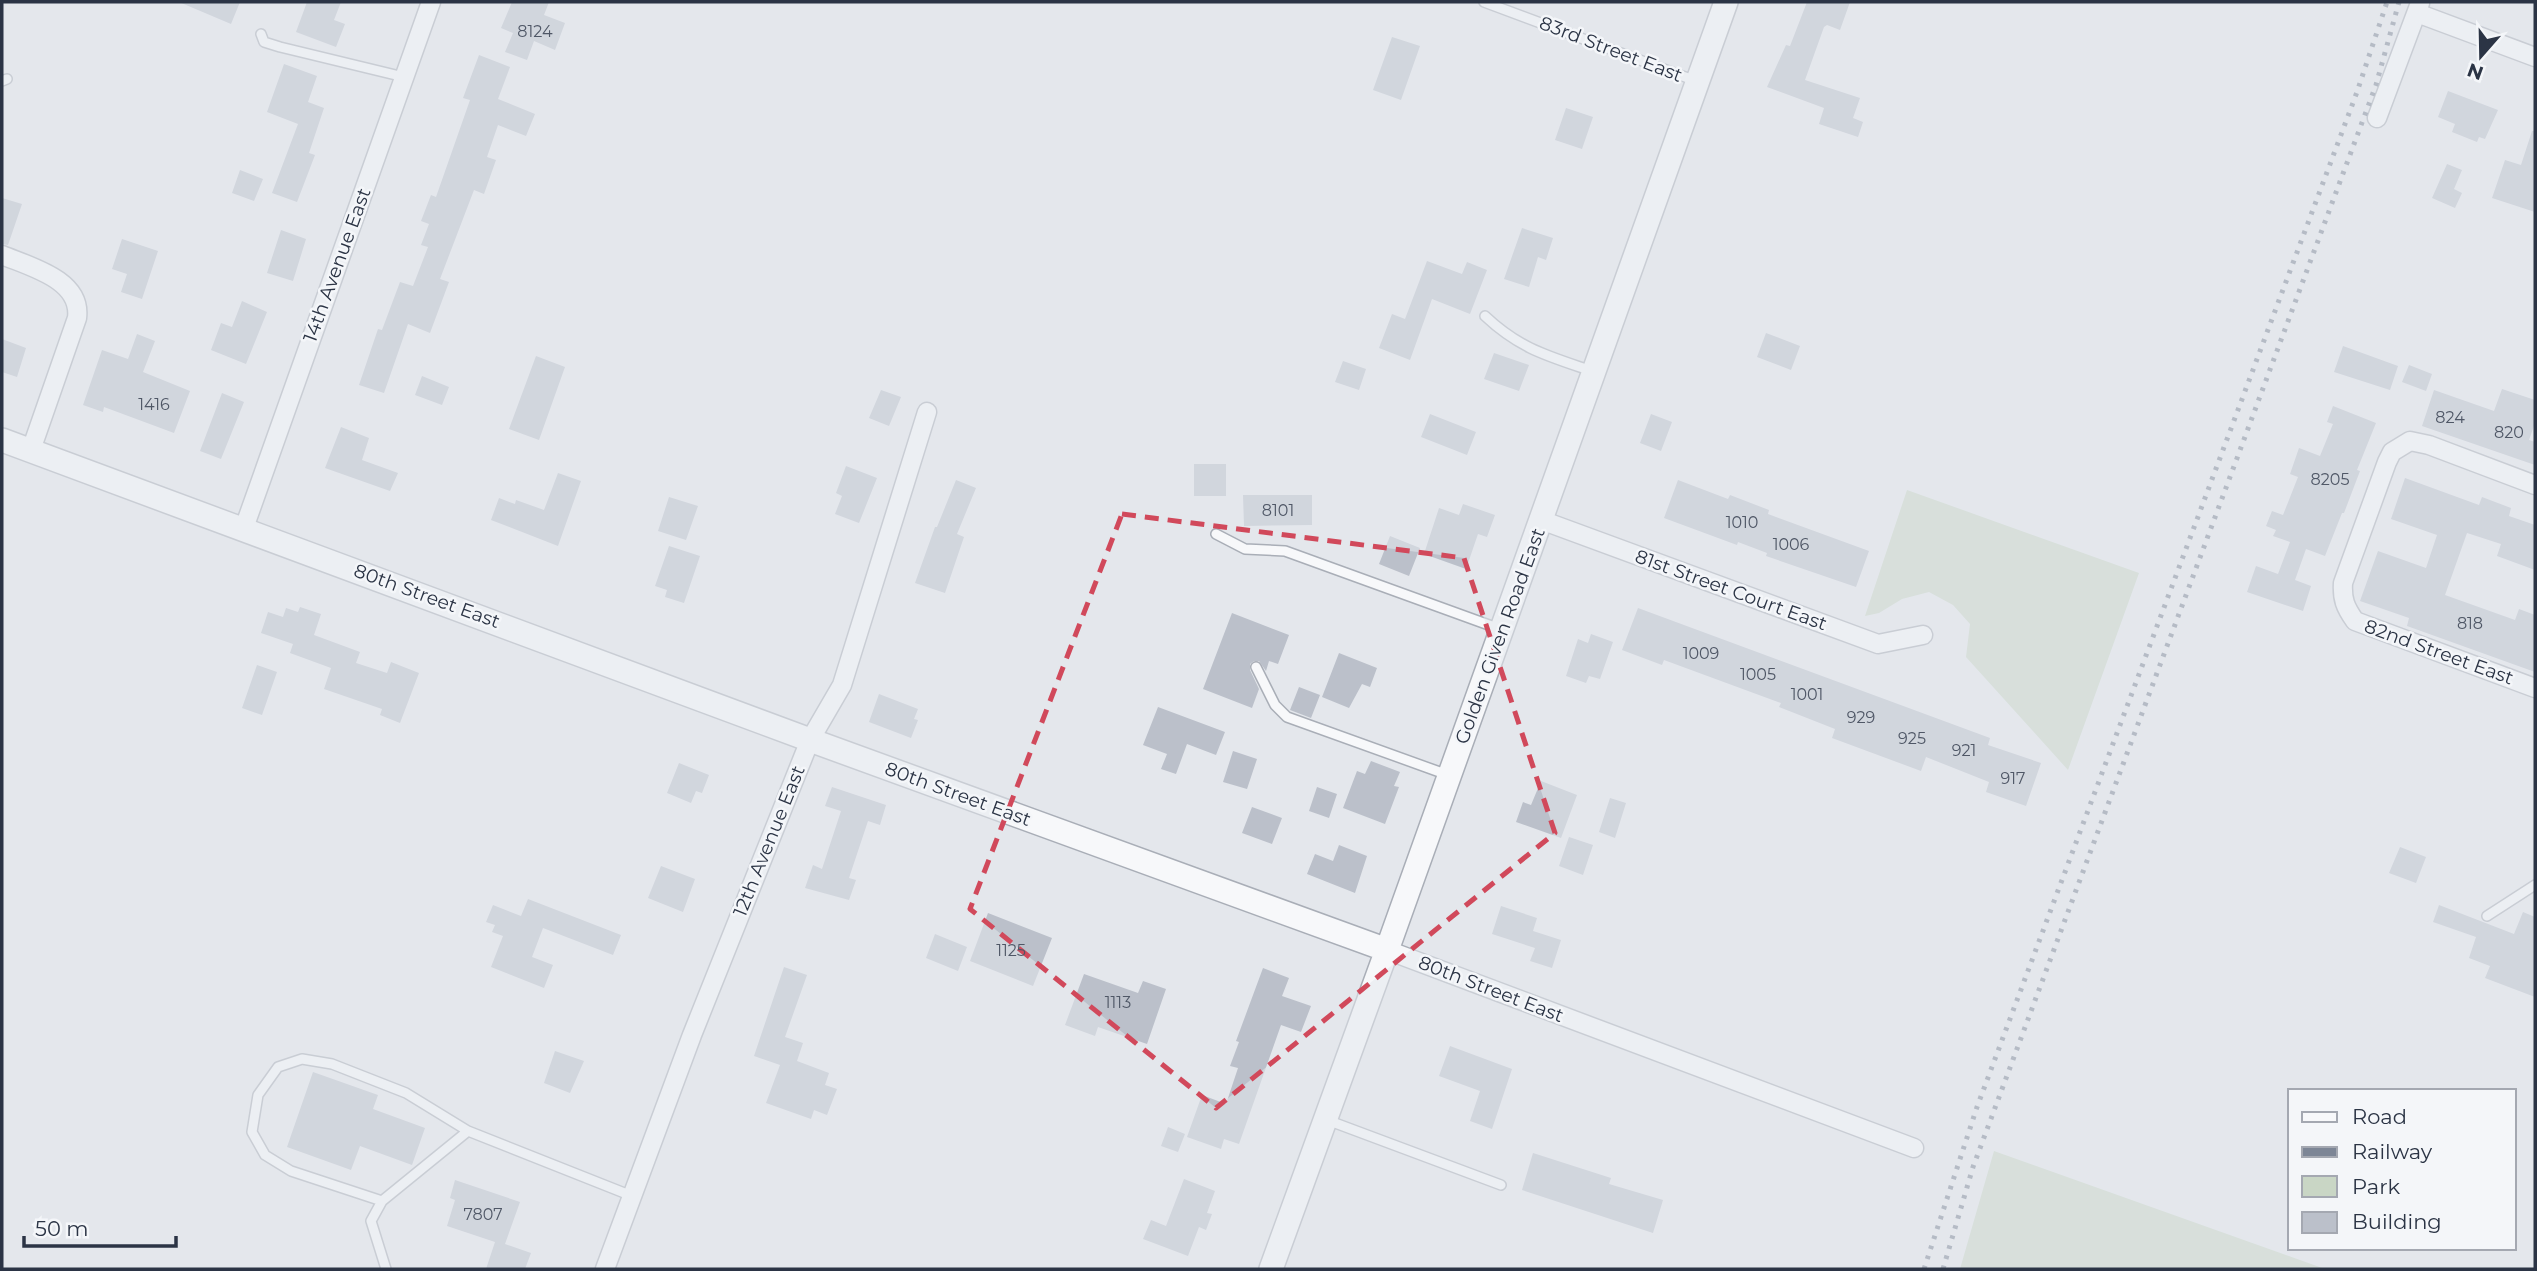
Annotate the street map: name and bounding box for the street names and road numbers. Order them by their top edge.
street label: 83rd Street East [1536,11,1686,87]
street label: 14th Avenue East [298,185,376,345]
street label: Golden Given Road East [1450,524,1550,747]
street label: 81st Street Court East [1632,545,1830,636]
street label: 80th Street East [351,559,503,633]
street label: 82nd Street East [2361,614,2517,690]
street label: 80th Street East [882,757,1034,831]
street label: 12th Avenue East [728,762,810,920]
street label: 80th Street East [1415,951,1567,1027]

